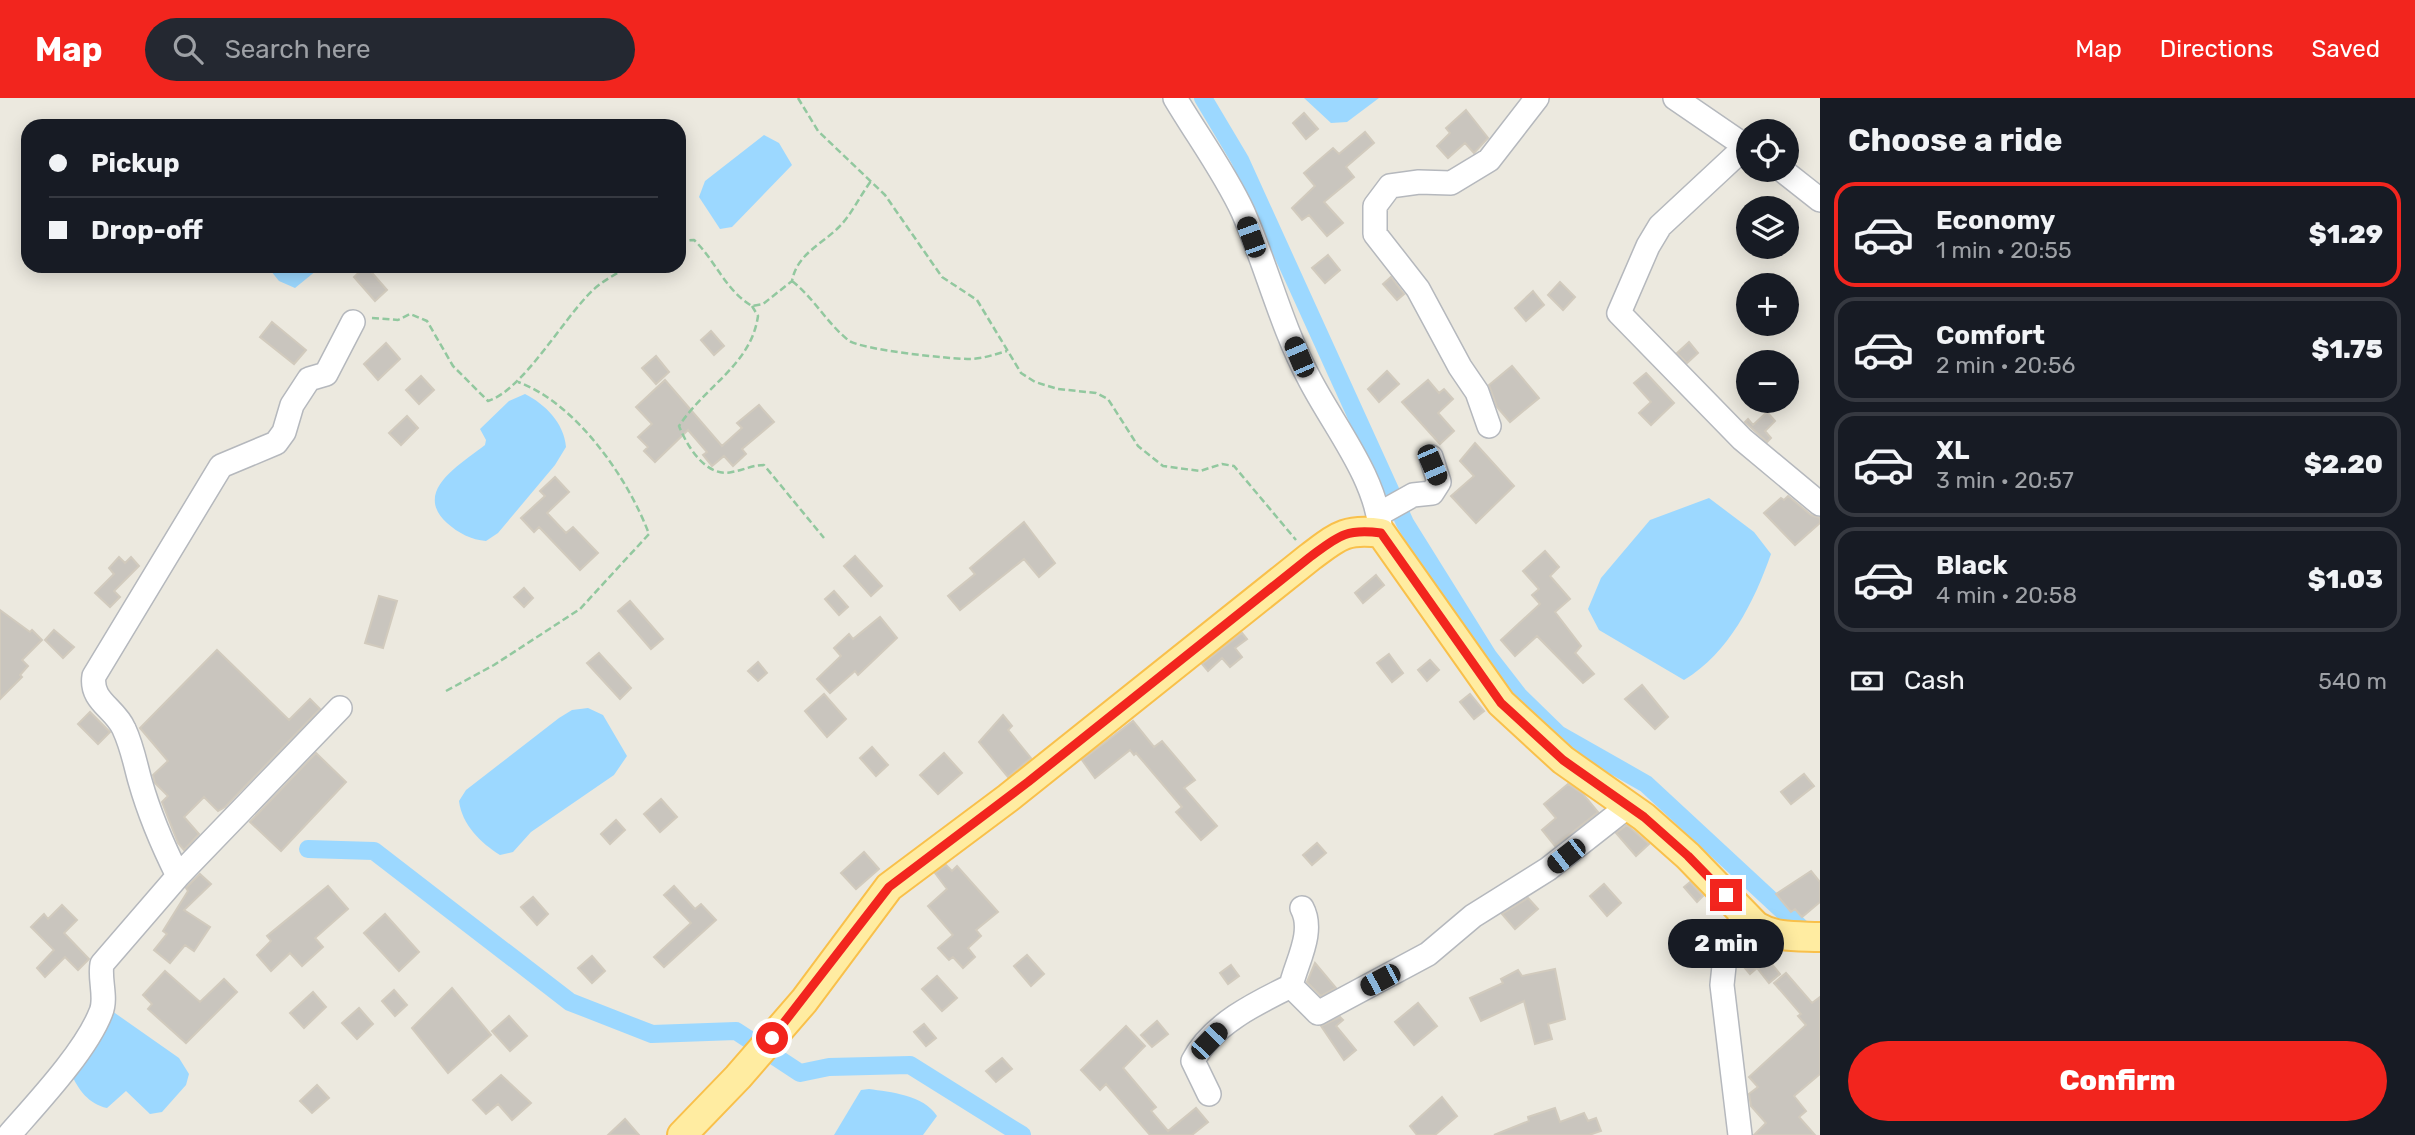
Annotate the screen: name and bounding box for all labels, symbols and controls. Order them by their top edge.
search box [145,18,635,81]
text: Map [35,30,103,69]
icon: search [169,30,207,68]
text: Search here [225,34,370,65]
text: Map [2075,35,2122,63]
text: Directions [2160,35,2273,63]
text: Saved [2311,35,2380,63]
map controls [1736,119,1799,413]
button: locate [1736,119,1799,182]
text: Choose a ride [1848,121,2062,159]
text: Pickup [91,148,180,179]
button: layers [1736,196,1799,259]
icon: car [1852,203,1915,266]
text: Economy [1936,205,2055,236]
car [1234,214,1269,260]
text: Drop-off [91,215,203,246]
text: $1.29 [2309,219,2383,250]
text: 1 min · 20:55 [1936,236,2072,264]
button: + [1736,273,1799,336]
icon: car [1852,318,1915,381]
text: Comfort [1936,320,2045,351]
car [1282,334,1317,380]
text: $1.75 [2311,334,2383,365]
button: − [1736,350,1799,413]
text: 2 min · 20:56 [1936,351,2075,379]
icon: car [1852,433,1915,496]
text: XL [1936,435,1969,466]
car [1415,442,1450,488]
text: $2.20 [2304,449,2383,480]
text: 3 min · 20:57 [1936,466,2074,494]
icon: car [1852,548,1915,611]
text: Black [1936,550,2008,581]
text: $1.03 [2308,564,2383,595]
text: 4 min · 20:58 [1936,581,2077,609]
icon: cash [1848,662,1886,700]
text: Cash [1904,665,1965,696]
text: 540 m [2318,667,2387,695]
car [1543,835,1590,877]
route end [1710,879,1742,911]
callout: 2 min [1668,920,1784,968]
text: 2 min [1694,929,1758,957]
car [1357,961,1404,999]
car [1187,1019,1232,1063]
route start [756,1022,788,1054]
button: Confirm [1848,1041,2387,1121]

